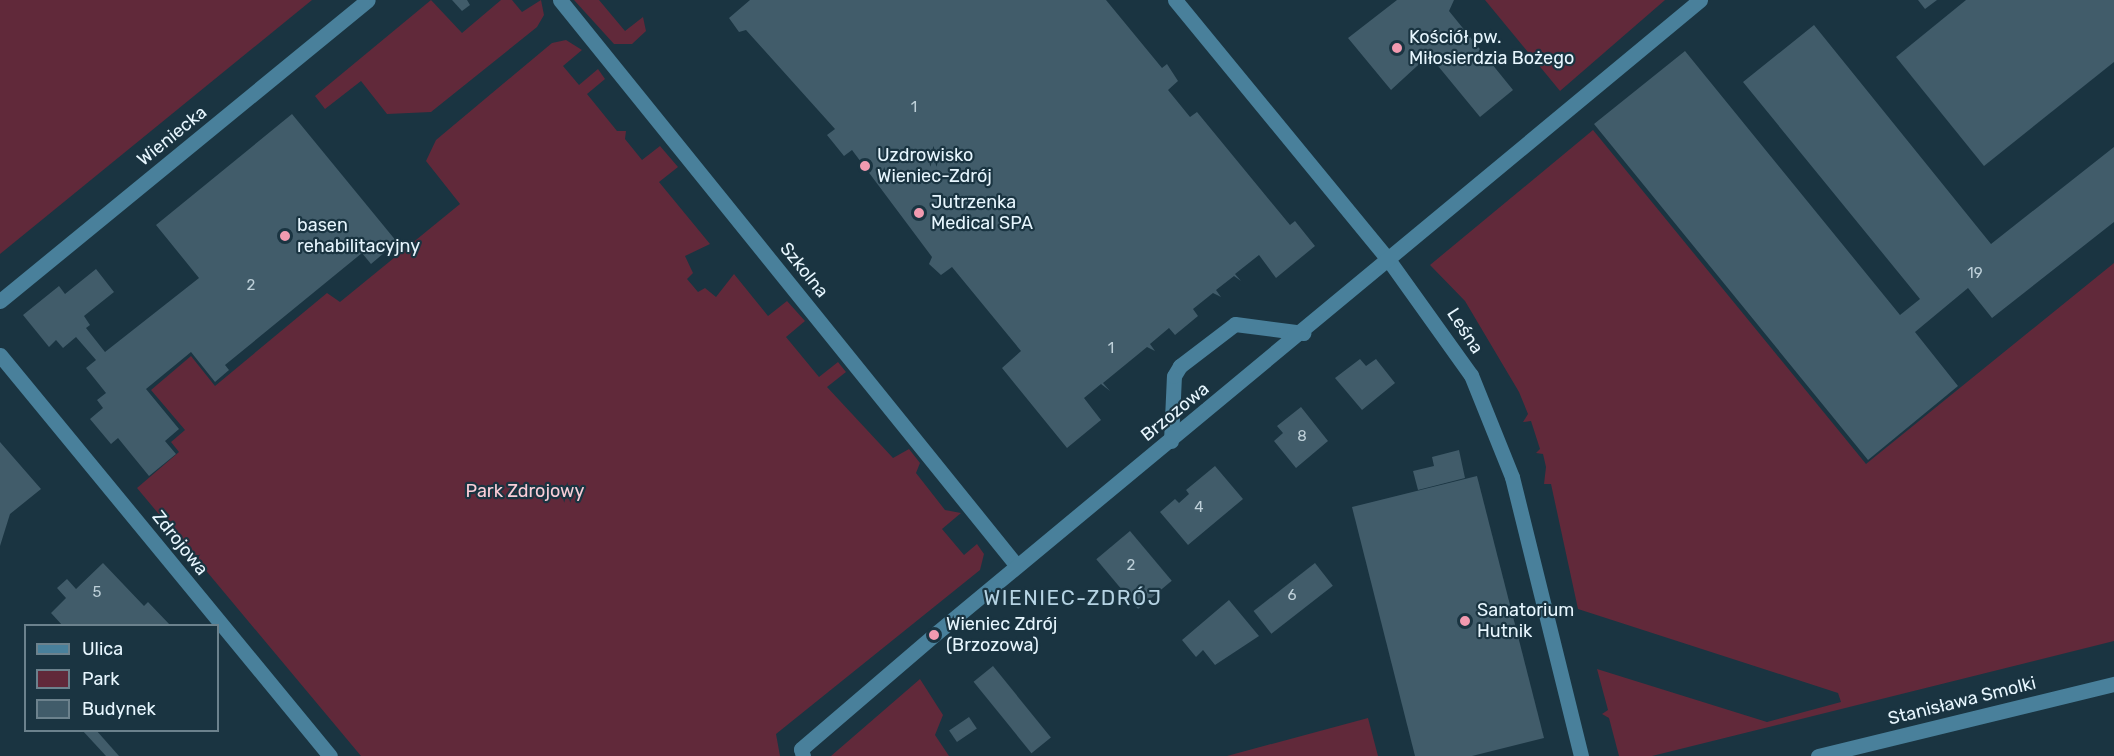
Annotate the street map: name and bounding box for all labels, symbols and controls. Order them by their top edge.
place label: Kościół pw. Miłosierdzia Bożego [1409,27,1574,70]
marker: Kościół pw. Miłosierdzia Bożego [1390,41,1404,55]
house number: 1 [911,99,917,117]
street label: Wieniecka [133,101,211,171]
place label: Uzdrowisko Wieniec-Zdrój [877,145,992,188]
marker: Uzdrowisko Wieniec-Zdrój [858,159,872,173]
place label: Jutrzenka Medical SPA [931,192,1033,234]
marker: Jutrzenka Medical SPA [912,206,926,220]
place label: basen rehabilitacyjny [297,215,420,258]
marker: basen rehabilitacyjny [278,229,292,243]
street label: Szkolna [775,238,833,302]
house number: 19 [1967,265,1983,283]
house number: 2 [247,277,255,295]
street label: Leśna [1442,304,1488,358]
house number: 1 [1108,340,1114,358]
street label: Brzozowa [1137,378,1213,446]
house number: 8 [1297,428,1307,446]
park label: Park Zdrojowy [465,480,585,502]
house number: 4 [1194,499,1204,517]
street label: Zdrojowa [147,506,213,580]
house number: 2 [1127,557,1135,575]
house number: 5 [93,584,101,602]
district label: WIENIEC-ZDRÓJ [983,585,1163,611]
house number: 6 [1287,587,1297,605]
place label: Sanatorium Hutnik [1477,600,1574,642]
place label: Wieniec Zdrój (Brzozowa) [946,614,1057,656]
marker: Sanatorium Hutnik [1458,614,1472,628]
legend [24,624,219,732]
marker: Wieniec Zdrój (Brzozowa) [927,628,941,642]
text: Ulica [82,638,123,660]
text: Park [82,668,119,690]
street label: Stanisława Smolki [1886,672,2038,730]
text: Budynek [82,698,156,720]

